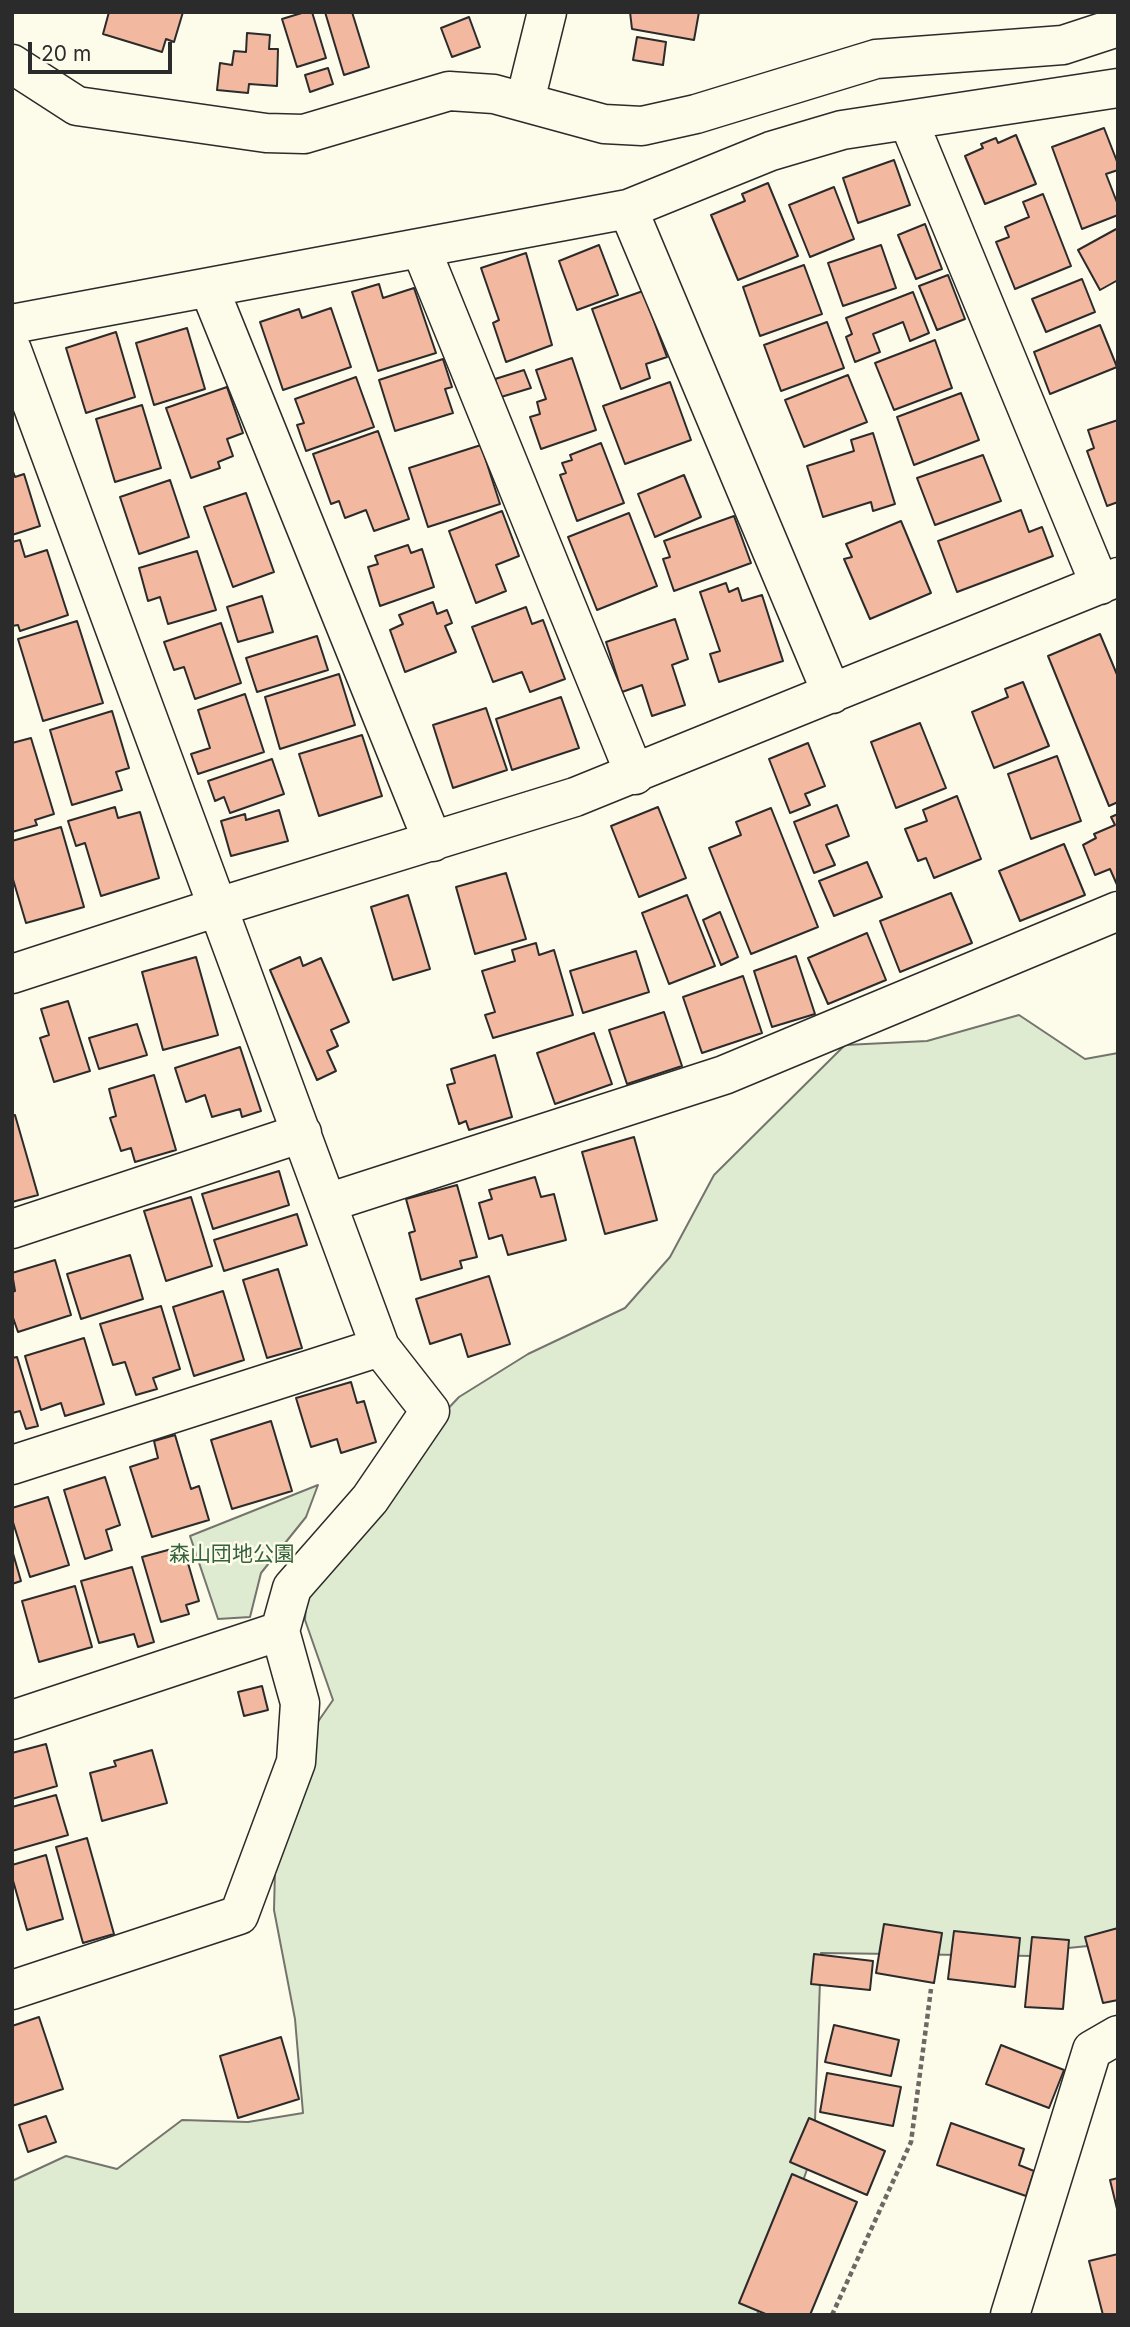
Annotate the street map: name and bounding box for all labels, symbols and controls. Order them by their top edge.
scale bar [32,28,175,72]
text: 20 m [41,41,91,66]
park label: 森山団地公園 [169,1542,295,1568]

